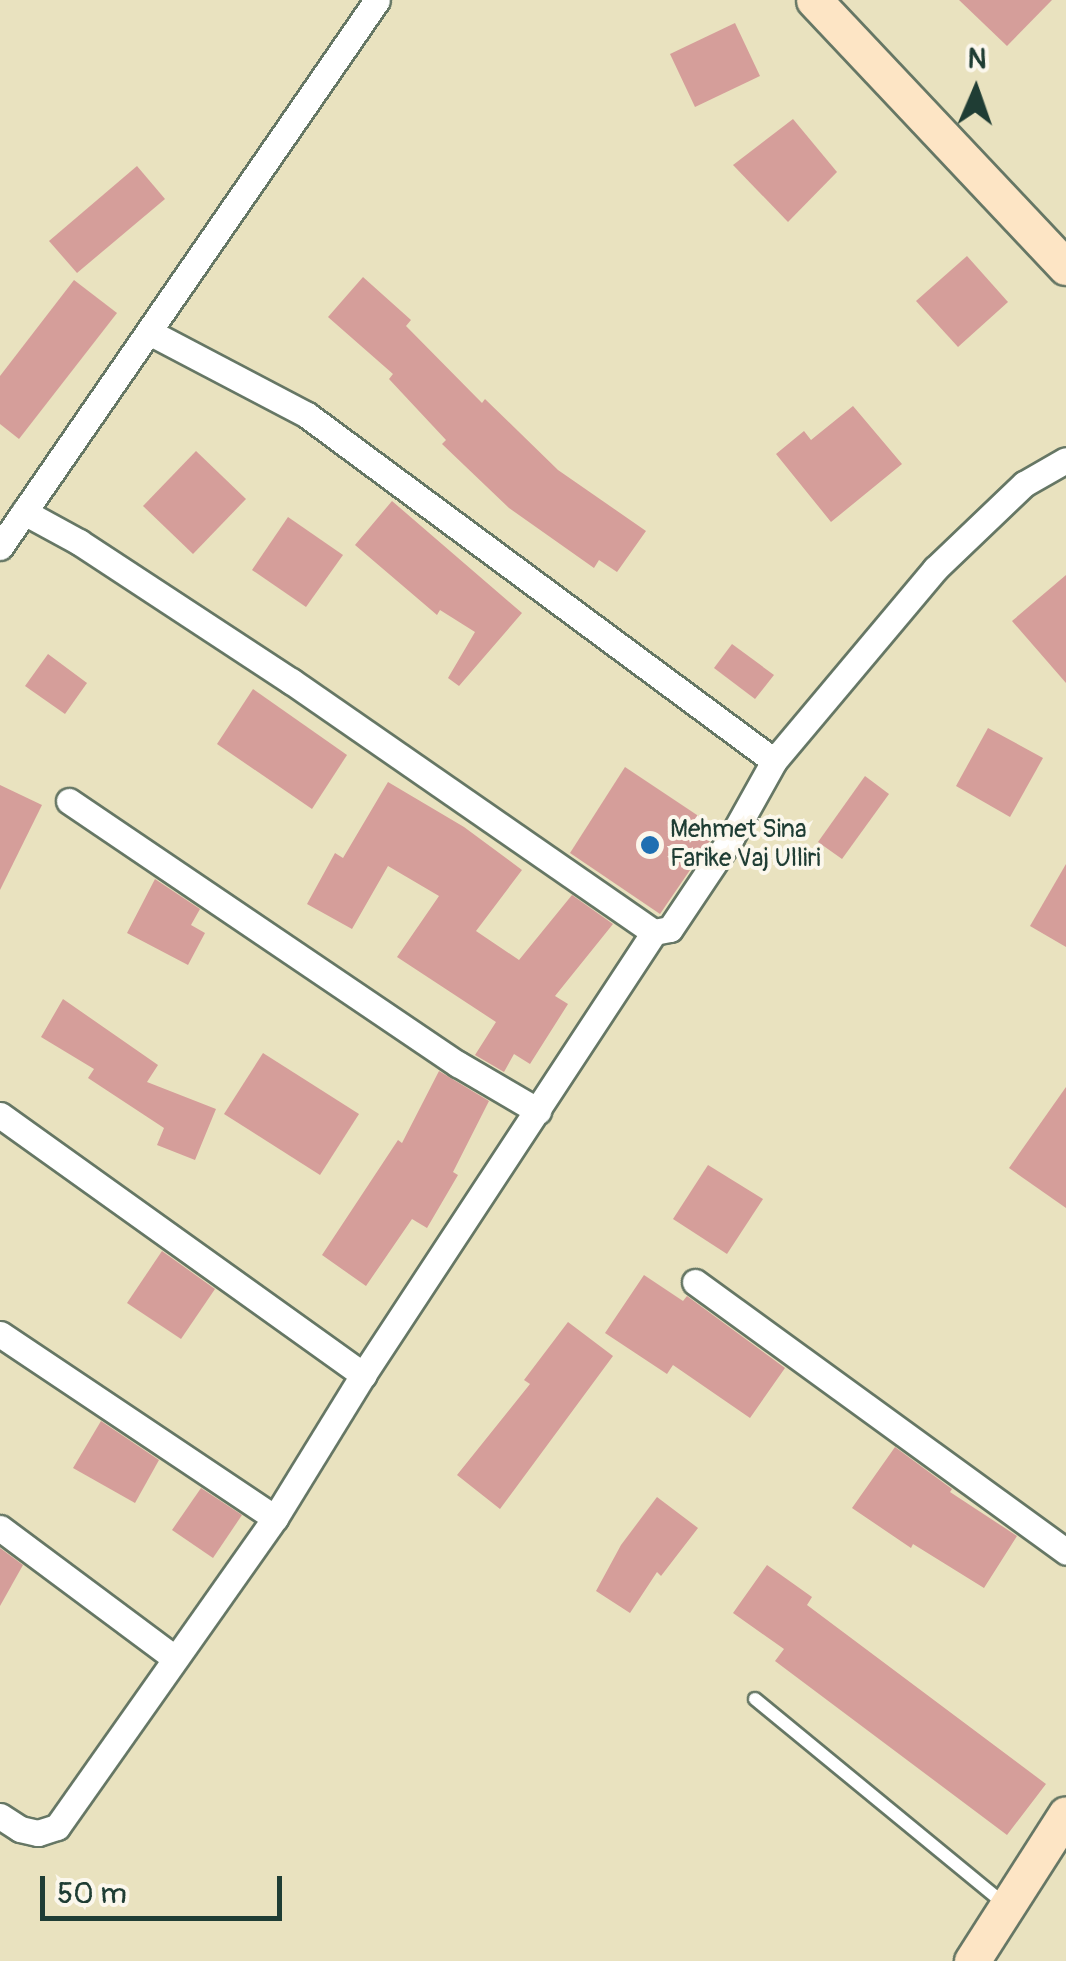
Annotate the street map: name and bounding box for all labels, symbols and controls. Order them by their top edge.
north arrow [926,40,1026,140]
text: N [967,42,987,77]
place label: Mehmet Sina Farike Vaj Ulliri [670,816,821,875]
marker: Mehmet Sina Farike Vaj Ulliri [639,834,661,856]
scale bar [45,1856,288,1918]
text: 50 m [57,1875,127,1912]

